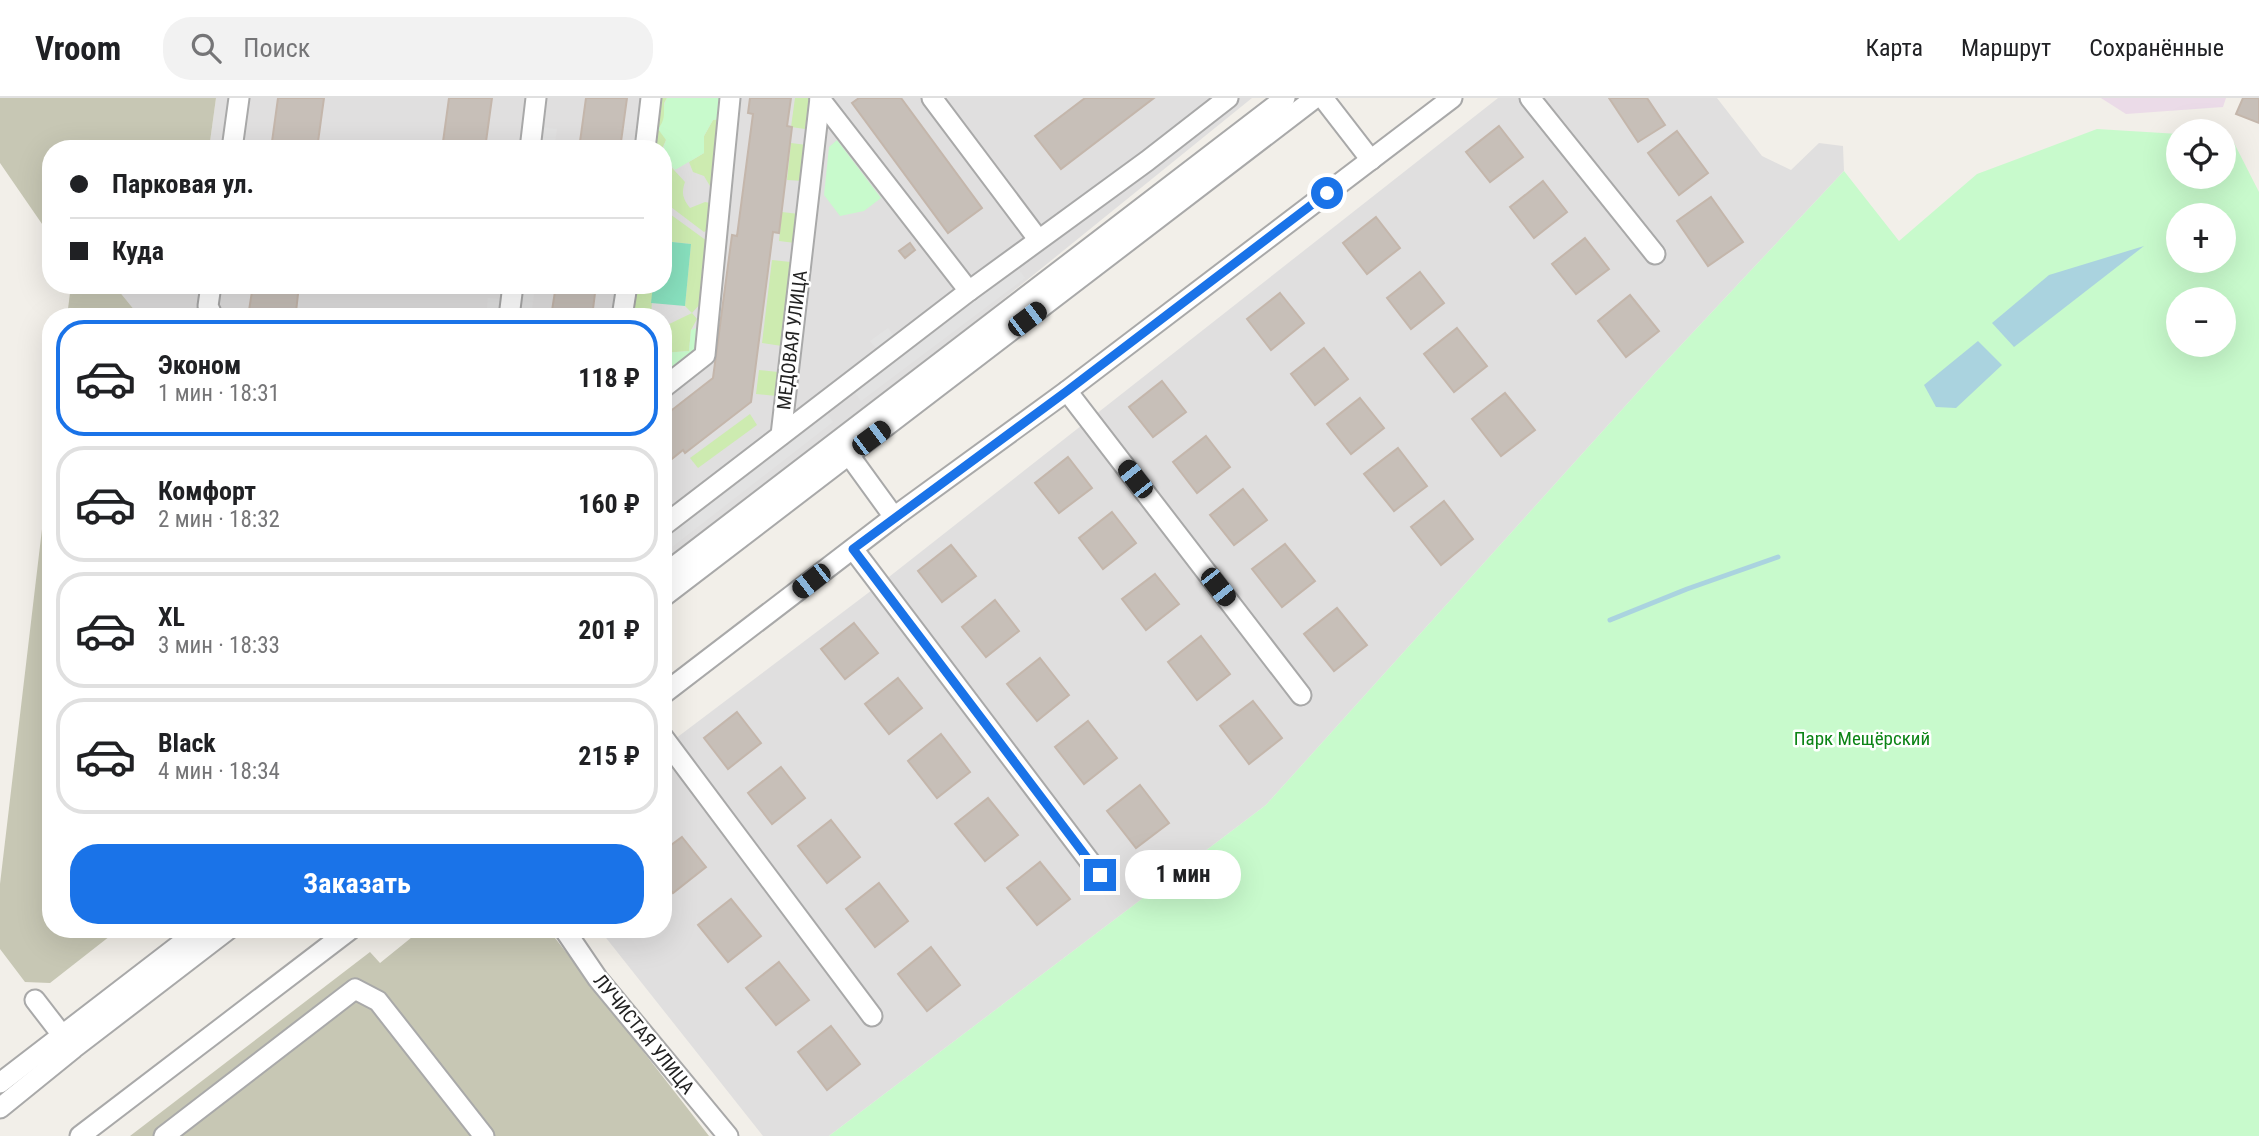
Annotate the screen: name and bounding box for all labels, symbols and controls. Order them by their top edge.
search box [163,17,653,80]
text: Vroom [35,29,121,68]
icon: search [187,29,225,67]
text: Поиск [243,33,310,63]
text: Карта [1866,34,1923,62]
text: Маршрут [1961,34,2051,62]
text: Сохранённые [2089,34,2224,62]
map controls [2166,119,2236,357]
button: locate [2166,119,2236,189]
text: Парковая ул. [112,169,254,199]
route start [1311,177,1343,209]
button: + [2166,203,2236,273]
text: Куда [112,236,164,266]
street label: МЕДОВАЯ УЛИЦА [772,269,812,411]
button: − [2166,287,2236,357]
car [1004,298,1051,340]
icon: car [74,347,137,410]
text: Эконом [158,350,241,380]
text: 118 ₽ [578,363,640,393]
text: 1 мин · 18:31 [158,380,280,407]
car [848,417,895,459]
car [1114,456,1157,502]
icon: car [74,473,137,536]
text: Комфорт [158,476,256,506]
text: 160 ₽ [578,489,640,519]
text: 2 мин · 18:32 [158,506,280,533]
car [788,560,835,602]
car [1197,564,1240,610]
icon: car [74,599,137,662]
text: XL [158,602,185,632]
text: 201 ₽ [578,615,640,645]
text: 3 мин · 18:33 [158,632,280,659]
icon: car [74,725,137,788]
park label: Парк Мещёрский [1794,727,1930,750]
text: Black [158,728,216,758]
text: 215 ₽ [578,741,640,771]
text: 4 мин · 18:34 [158,758,280,785]
button: Заказать [70,844,644,924]
callout: 1 мин [1124,850,1240,900]
route end [1084,859,1116,891]
text: 1 мин [1155,861,1211,888]
street label: ЛУЧИСТАЯ УЛИЦА [589,969,699,1099]

